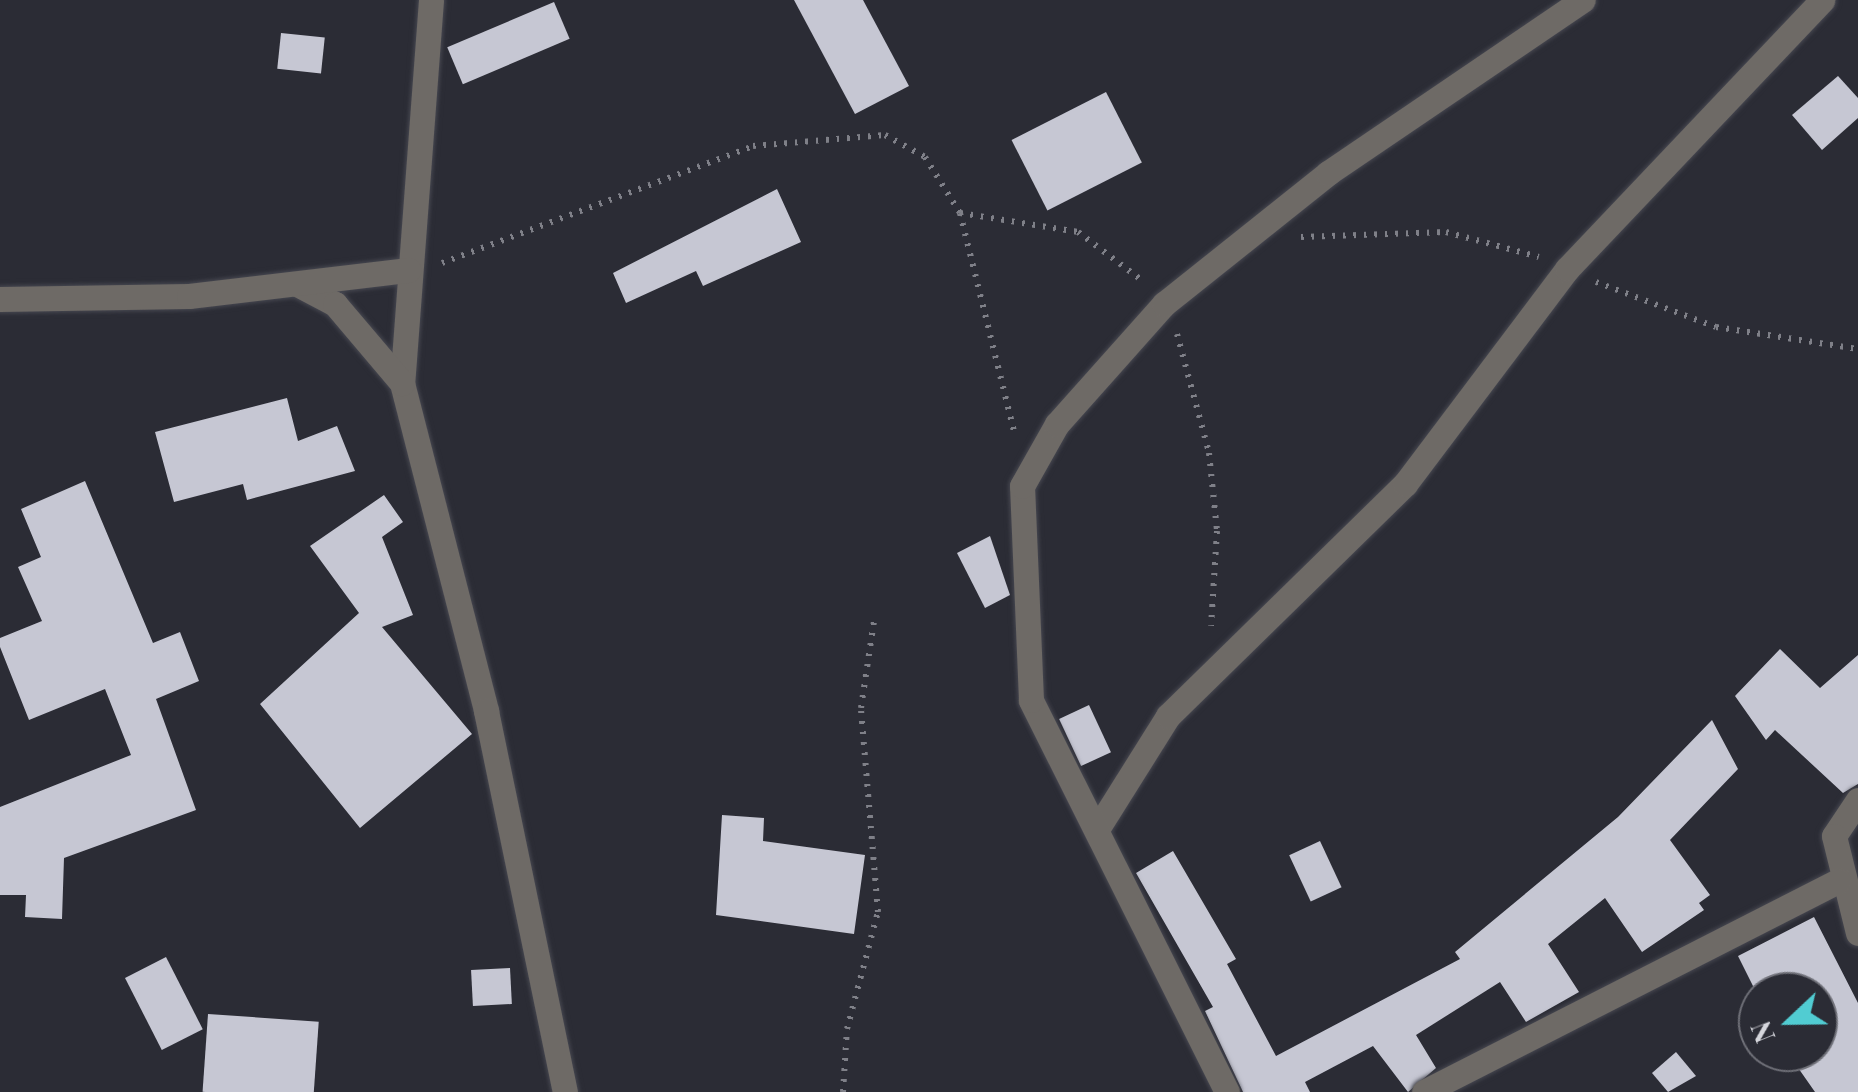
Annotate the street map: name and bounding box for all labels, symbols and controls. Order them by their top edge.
north arrow [1738,972,1838,1072]
text: N [1741,1016,1783,1049]

